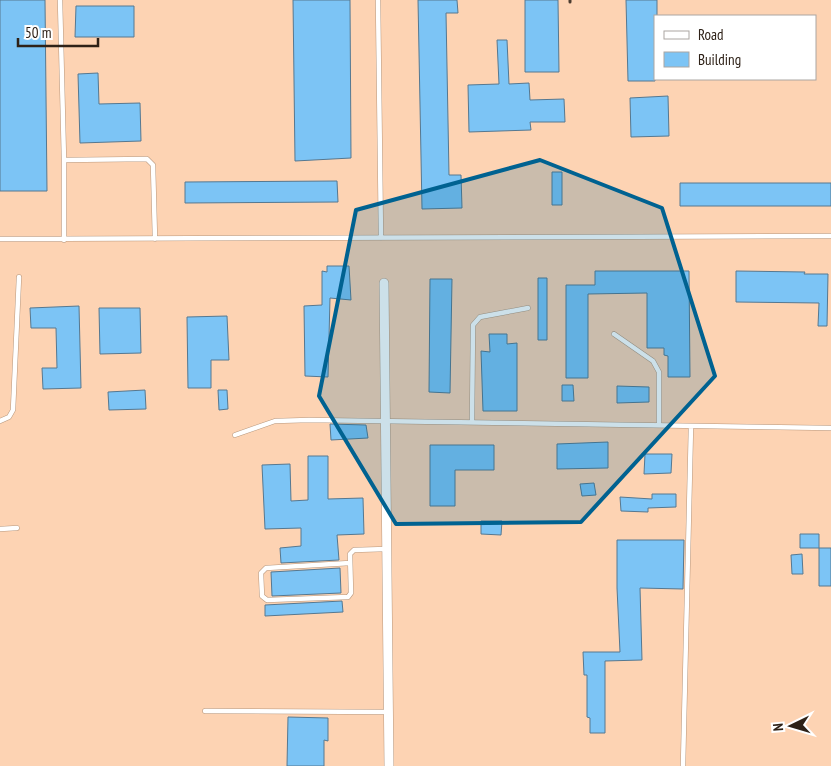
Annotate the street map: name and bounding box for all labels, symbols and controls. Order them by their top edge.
scale bar [18,15,98,47]
legend [654,15,816,80]
text: 50 m [25,23,51,42]
text: Road [698,25,724,44]
text: Building [698,50,741,69]
north arrow [766,701,816,751]
text: N [769,723,787,732]

